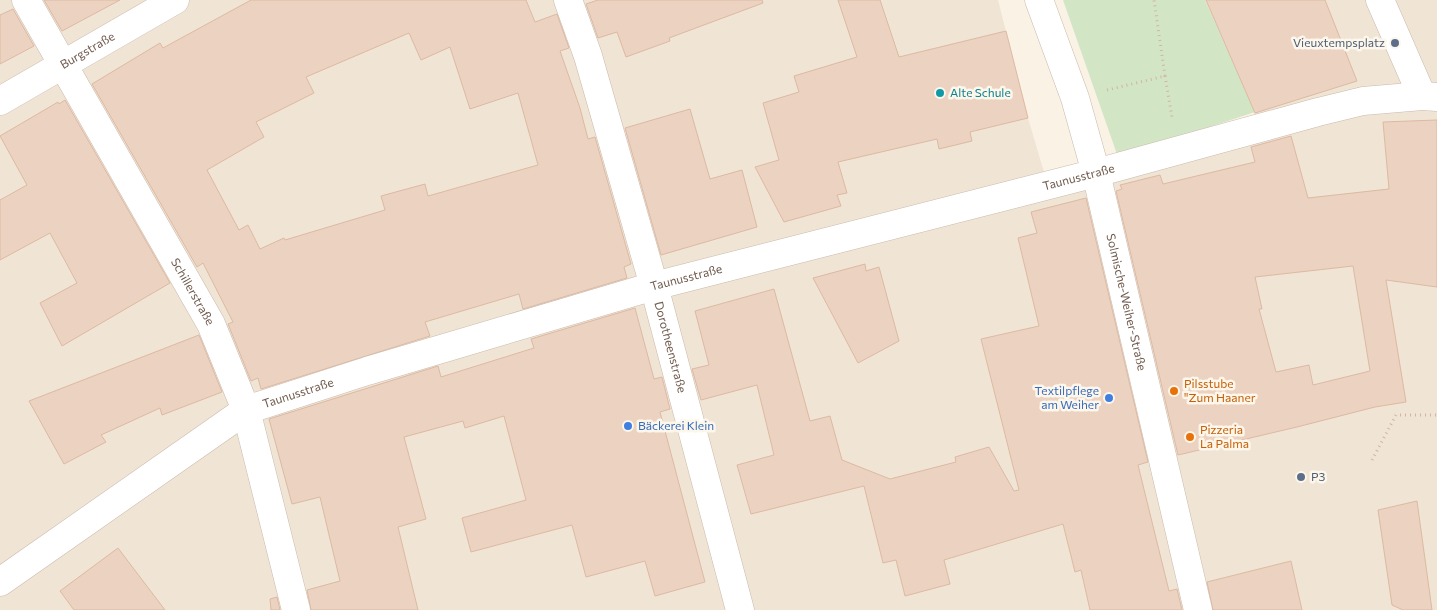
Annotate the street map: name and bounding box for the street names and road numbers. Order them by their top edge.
street label: Burgstraße [57,28,117,71]
street label: Taunusstraße [1041,160,1116,192]
street label: Solmische-Weiher-Straße [1104,232,1150,372]
street label: Schillerstraße [169,255,218,327]
street label: Taunusstraße [648,261,724,293]
street label: Dorotheenstraße [652,300,690,394]
street label: Taunusstraße [261,374,335,410]

